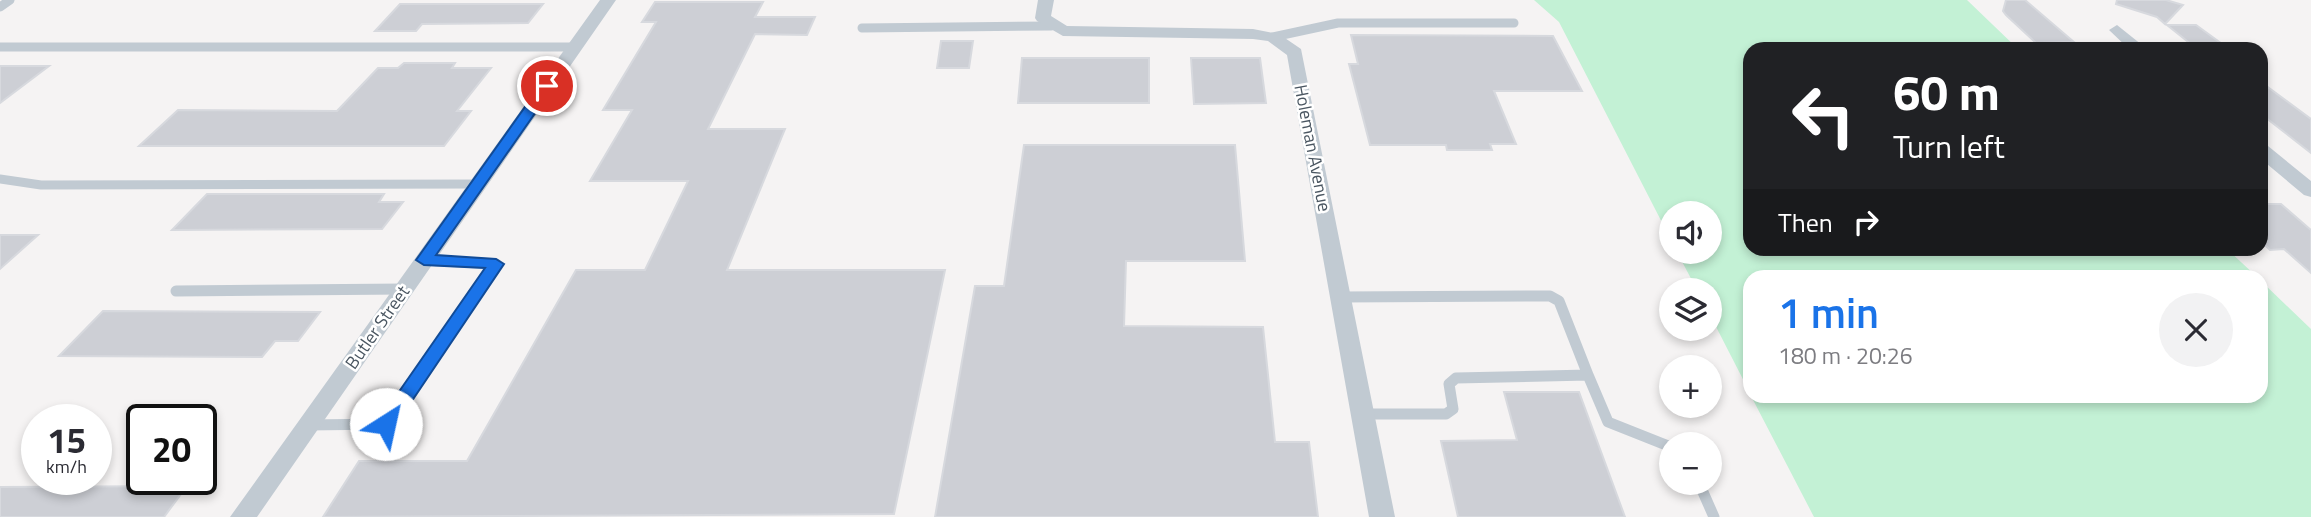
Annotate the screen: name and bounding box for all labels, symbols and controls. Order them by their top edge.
text: 60 m [1893,54,2000,129]
pin [517,56,577,116]
icon: arrive [528,67,566,105]
icon: left [1778,70,1869,161]
street label: Holeman Avenue [1287,82,1339,214]
text: Turn left [1893,122,2005,170]
map controls [1659,201,1722,495]
button: sound [1659,201,1722,264]
text: Then [1778,203,1833,242]
icon: right [1847,203,1885,241]
button: layers [1659,278,1722,341]
street label: Butler Street [338,279,416,374]
text: 1 min [1778,280,1879,344]
button: close [2159,293,2233,367]
text: 180 m · 20:26 [1778,338,1913,373]
button: + [1659,355,1722,418]
position arrow [349,387,423,461]
speed limit sign: 20 [126,404,217,495]
text: 15 [47,413,86,467]
button: − [1659,432,1722,495]
text: km/h [46,453,87,480]

